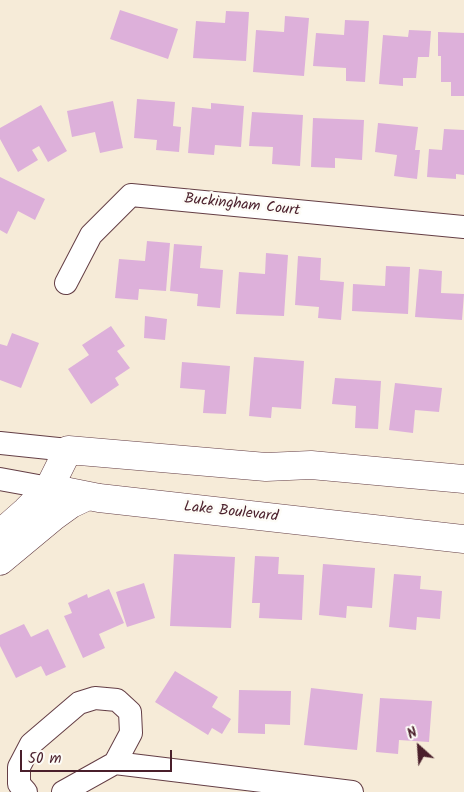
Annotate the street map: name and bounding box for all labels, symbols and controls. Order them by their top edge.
street label: Buckingham Court [183,191,301,221]
street label: Lake Boulevard [183,499,279,527]
north arrow [394,722,444,772]
text: N [404,722,421,745]
scale bar [22,740,175,772]
text: 50 m [28,747,62,771]

